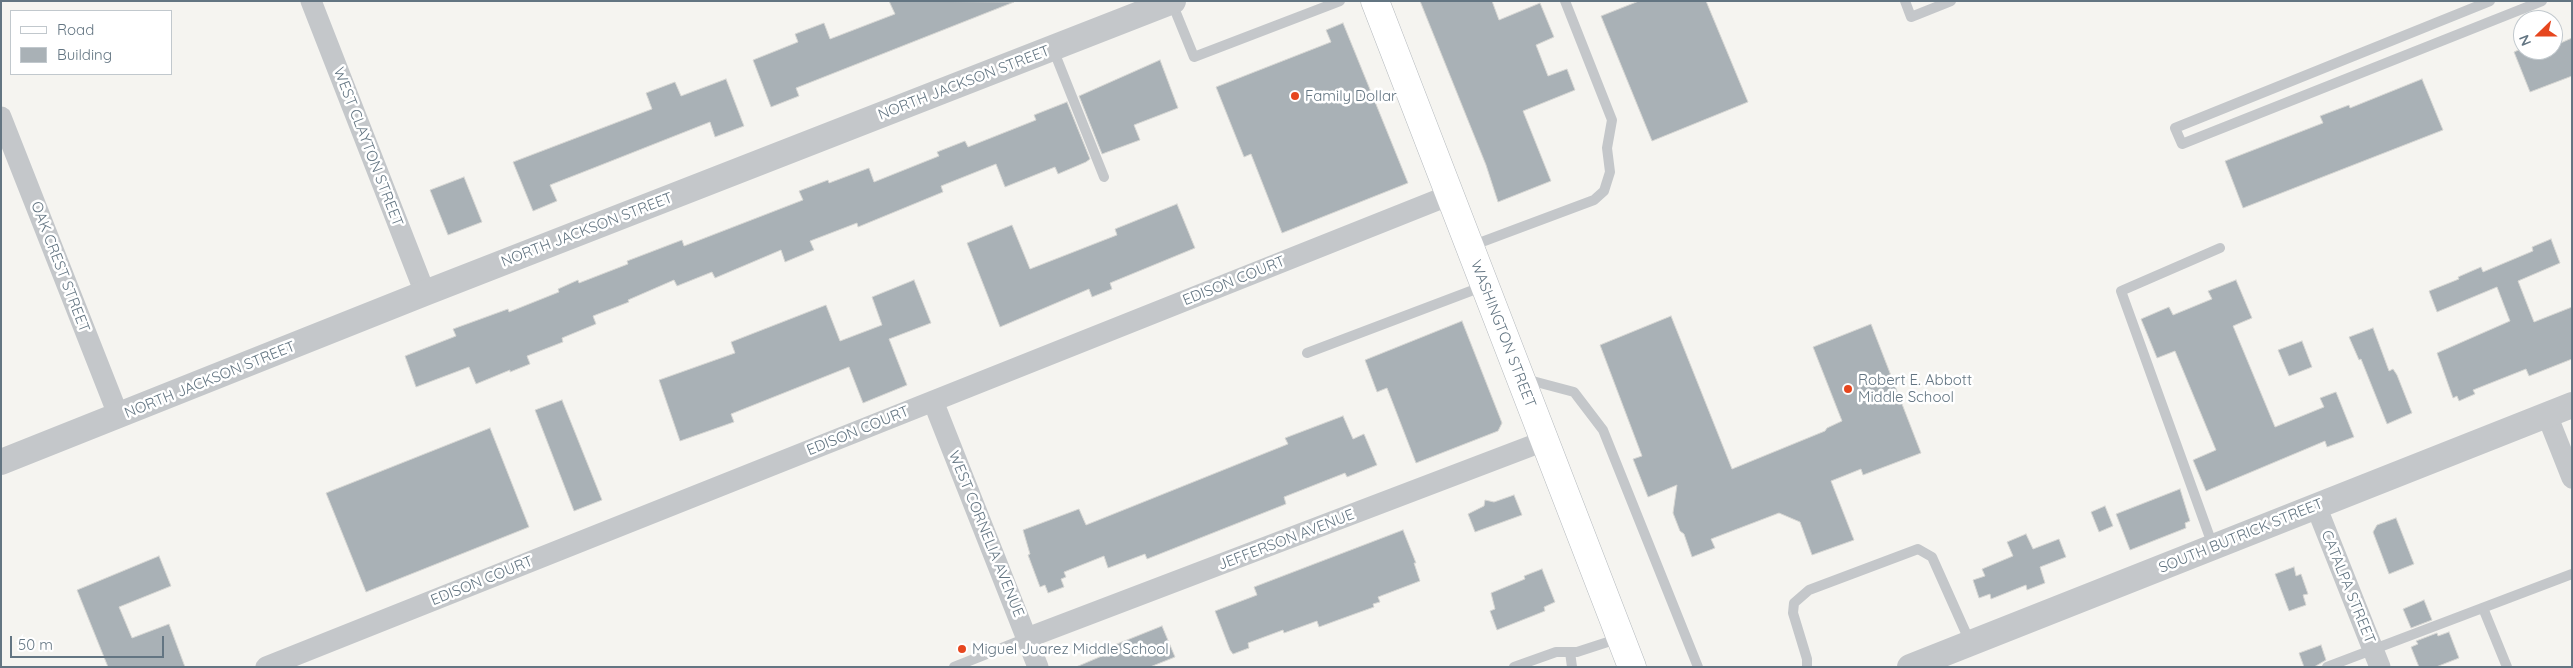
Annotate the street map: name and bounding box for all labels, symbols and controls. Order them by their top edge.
legend [10,10,172,75]
north arrow [2513,10,2563,60]
text: Road [57,20,94,39]
text: N [2515,32,2535,48]
street label: NORTH JACKSON STREET [876,42,1052,124]
text: Building [57,45,112,64]
street label: WEST CLAYTON STREET [329,65,407,229]
place label: Family Dollar [1305,87,1397,105]
marker: Family Dollar [1289,90,1301,102]
street label: NORTH JACKSON STREET [499,189,675,271]
street label: OAK CREST STREET [27,199,93,335]
street label: EDISON COURT [1180,252,1288,310]
street label: WASHINGTON STREET [1467,258,1539,410]
street label: NORTH JACKSON STREET [122,337,298,423]
place label: Robert E. Abbott Middle School [1858,371,1972,406]
marker: Robert E. Abbott Middle School [1842,383,1854,395]
street label: EDISON COURT [804,402,912,460]
street label: WEST CORNELIA AVENUE [944,448,1028,620]
street label: SOUTH BUTRICK STREET [2156,495,2326,577]
street label: JEFFERSON AVENUE [1215,506,1357,574]
street label: CATALPA STREET [2317,528,2379,646]
street label: EDISON COURT [428,552,536,610]
scale bar [12,626,166,658]
text: 50 m [18,635,53,654]
place label: Miguel Juarez Middle School [972,640,1169,658]
marker: Miguel Juarez Middle School [956,643,968,655]

